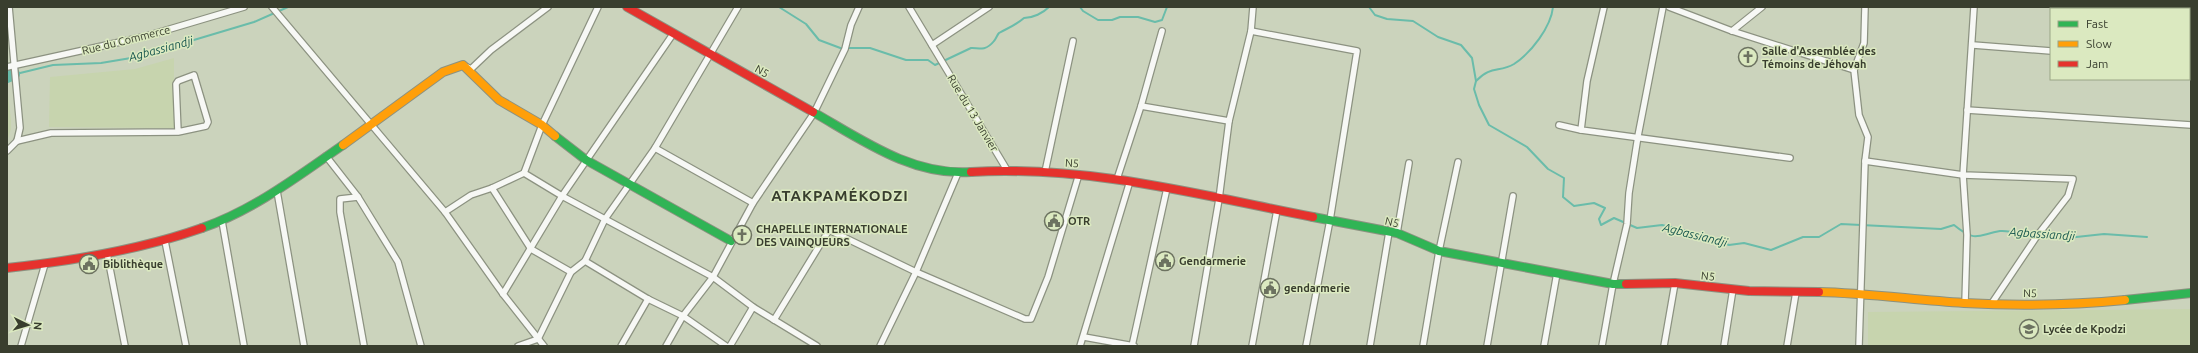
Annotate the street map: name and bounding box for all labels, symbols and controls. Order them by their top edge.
legend [2050,8,2190,80]
text: Fast [2086,17,2108,30]
street label: Rue du Commerce [81,23,171,57]
water label: Agbassiandji [126,33,195,64]
text: Slow [2086,37,2112,50]
place label: Salle d'Assemblée des Témoins de Jéhovah [1762,45,1876,70]
church icon: Salle d'Assemblée des Témoins de Jéhovah [1737,46,1759,68]
text: Jam [2086,57,2108,70]
street label: N5 [753,62,771,80]
street label: Rue du 13 Janvier [945,72,1001,154]
street label: N5 [1065,157,1079,169]
district label: ATAKPAMÉKODZI [771,187,909,204]
public building icon: OTR [1043,210,1065,232]
place label: OTR [1068,215,1090,227]
street label: N5 [1384,215,1400,229]
water label: Agbassiandji [1660,220,1730,249]
place label: CHAPELLE INTERNATIONALE DES VAINQUEURS [756,223,908,248]
church icon: CHAPELLE INTERNATIONALE DES VAINQUEURS [731,224,753,246]
water label: Agbassiandji [2008,225,2076,242]
public building icon: Gendarmerie [1154,250,1176,272]
public building icon: Biblithèque [78,253,100,275]
place label: Gendarmerie [1179,255,1246,267]
place label: Biblithèque [103,258,163,270]
street label: N5 [1700,269,1716,283]
public building icon: gendarmerie [1259,277,1281,299]
place label: gendarmerie [1284,282,1350,294]
street label: N5 [2023,287,2037,299]
north arrow [8,305,48,345]
school or university icon: Lycée de Kpodzi [2018,318,2040,340]
text: N [32,321,44,330]
place label: Lycée de Kpodzi [2043,323,2126,335]

